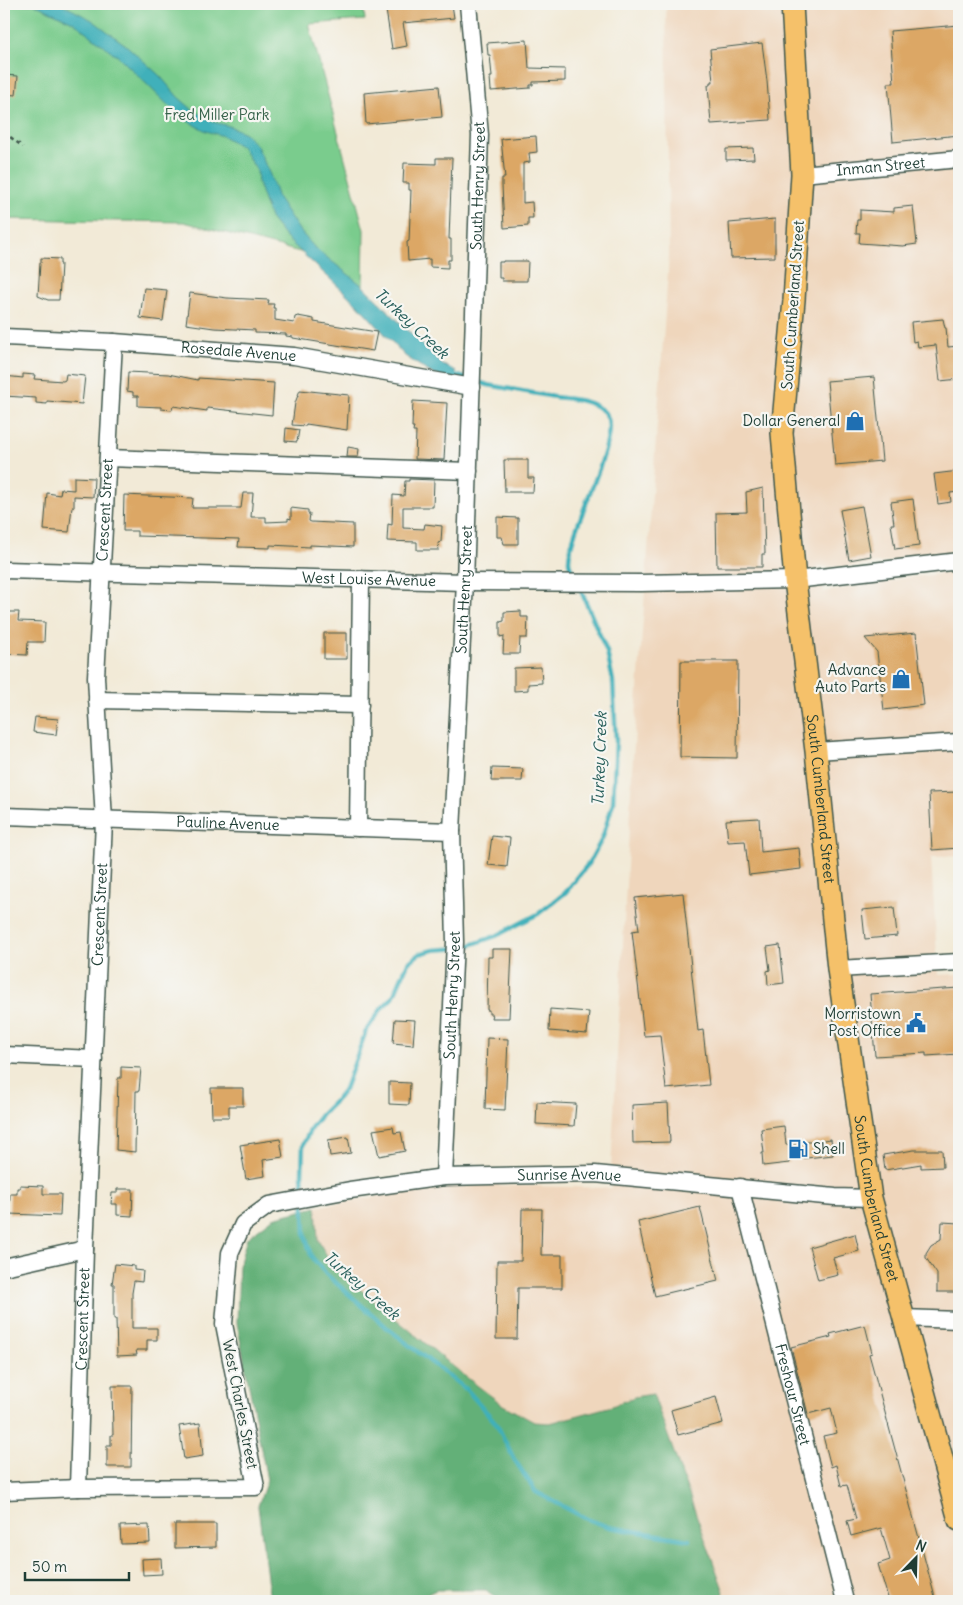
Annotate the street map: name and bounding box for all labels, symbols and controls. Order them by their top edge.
park label: Fred Miller Park [165,105,270,124]
street label: South Henry Street [466,121,489,250]
street label: Inman Street [835,152,926,180]
street label: South Cumberland Street [777,220,808,390]
water label: Turkey Creek [371,283,455,364]
street label: Rosedale Avenue [180,337,297,365]
shop icon: Dollar General [844,410,866,432]
place label: Dollar General [742,411,840,430]
street label: Crescent Street [92,458,117,562]
street label: South Henry Street [451,525,476,654]
street label: West Louise Avenue [302,568,436,590]
place label: Advance Auto Parts [815,660,886,696]
shop icon: Advance Auto Parts [890,668,912,690]
water label: Turkey Creek [587,710,611,807]
street label: South Cumberland Street [803,713,839,884]
street label: Pauline Avenue [176,812,280,834]
street label: Crescent Street [88,862,111,966]
street label: South Henry Street [440,931,464,1060]
place label: Morristown Post Office [824,1004,901,1040]
public building icon: Morristown Post Office [905,1012,927,1034]
street label: South Cumberland Street [850,1114,903,1284]
fuel station icon: Shell [787,1138,809,1160]
place label: Shell [813,1139,845,1158]
street label: Sunrise Avenue [517,1164,622,1185]
water label: Turkey Creek [320,1246,406,1325]
street label: Crescent Street [71,1267,93,1371]
street label: West Charles Street [219,1337,262,1470]
street label: Freshour Street [771,1342,815,1447]
north arrow [890,1532,940,1582]
text: N [913,1536,929,1556]
scale bar [25,1550,129,1582]
text: 50 m [32,1557,67,1576]

